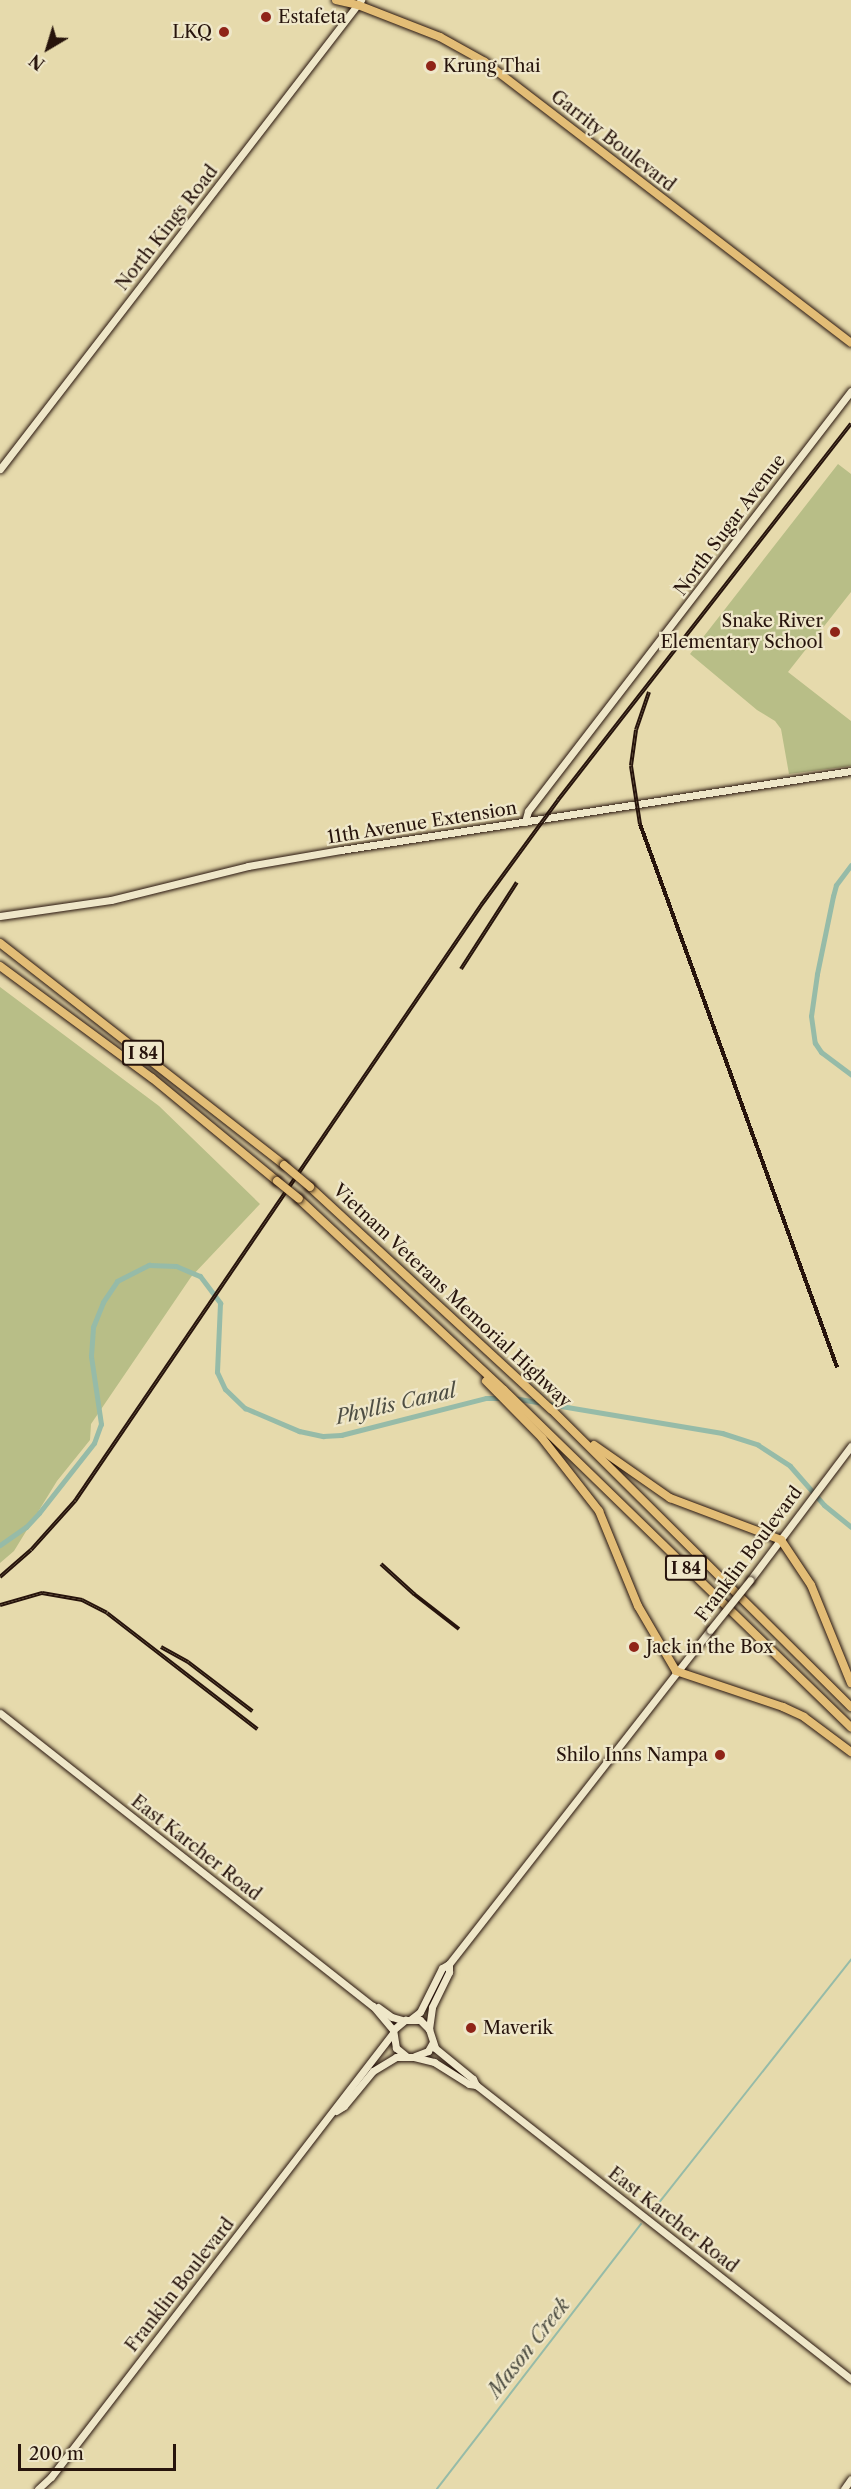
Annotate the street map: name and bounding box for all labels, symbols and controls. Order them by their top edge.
place label: Estafeta [278,6,346,28]
marker: Estafeta [259,10,273,24]
north arrow [18,18,78,78]
place label: LKQ [172,21,212,43]
marker: LKQ [217,25,231,39]
text: N [25,50,49,74]
place label: Krung Thai [443,55,541,77]
marker: Krung Thai [424,59,438,73]
street label: Garrity Boulevard [546,86,680,196]
street label: North Kings Road [111,161,223,295]
street label: North Sugar Avenue [669,450,791,600]
place label: Snake River Elementary School [660,611,823,654]
marker: Snake River Elementary School [828,625,842,639]
street label: 11th Avenue Extension [325,797,519,849]
road number: I 84 [120,1040,166,1066]
street label: Vietnam Veterans Memorial Highway [328,1179,576,1413]
water label: Phyllis Canal [333,1378,459,1430]
street label: Franklin Boulevard [691,1482,807,1626]
road number: I 84 [664,1555,708,1581]
place label: Jack in the Box [646,1636,774,1658]
marker: Jack in the Box [627,1640,641,1654]
place label: Shilo Inns Nampa [556,1744,708,1766]
marker: Shilo Inns Nampa [713,1748,727,1762]
street label: East Karcher Road [127,1790,265,1906]
place label: Maverik [483,2017,553,2039]
marker: Maverik [464,2021,478,2035]
street label: East Karcher Road [604,2162,742,2278]
street label: Franklin Boulevard [121,2214,239,2356]
water label: Mason Creek [483,2294,575,2402]
scale bar [21,2432,178,2470]
text: 200 m [29,2443,84,2465]

